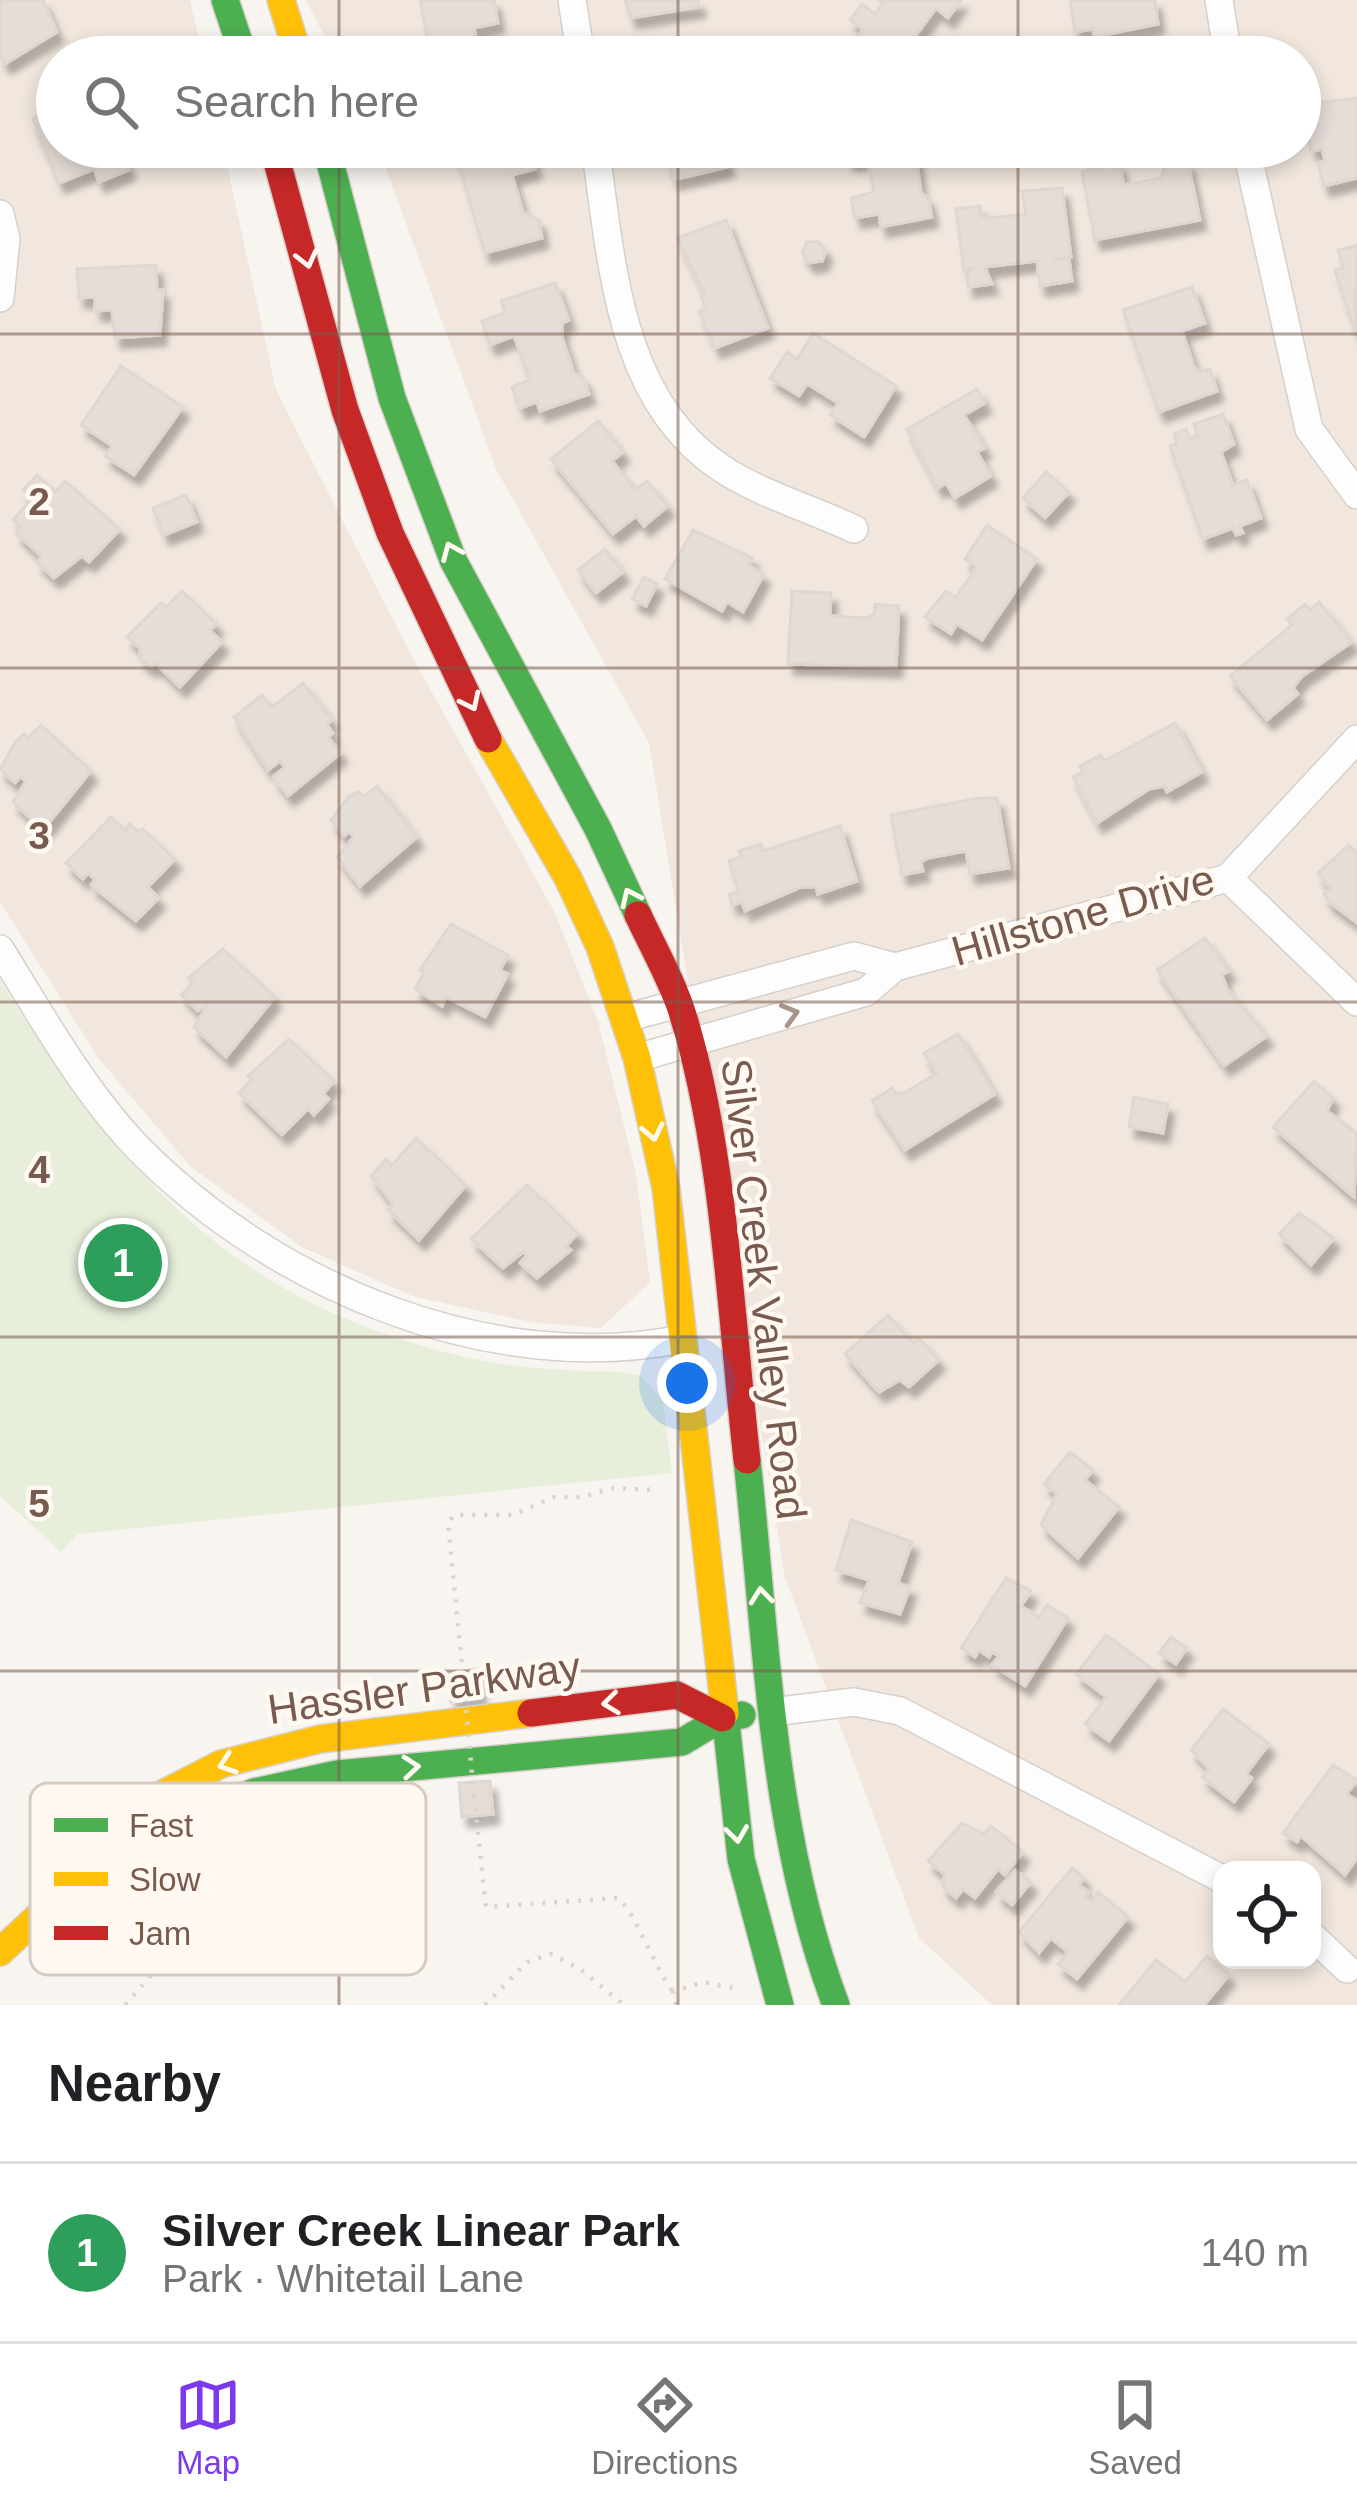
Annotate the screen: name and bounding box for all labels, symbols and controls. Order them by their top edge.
search box [36,36,1321,168]
icon: search [78,69,144,135]
text: Search here [174,76,419,127]
one-way arrow [293,248,318,269]
text: 2 [28,480,50,523]
one-way arrow [441,542,465,563]
one-way arrow [457,690,480,711]
text: 3 [28,814,50,857]
street label: Hillstone Drive [946,855,1220,975]
one-way arrow [621,888,644,909]
one-way arrow [779,1003,800,1028]
street label: Silver Creek Valley Road [712,1056,816,1522]
one-way arrow [640,1121,665,1141]
text: 4 [28,1148,50,1191]
pin: 1 [84,1218,162,1308]
your location [657,1353,717,1413]
text: 5 [28,1482,50,1525]
one-way arrow [748,1586,774,1605]
street label: Hassler Parkway [265,1643,583,1733]
one-way arrow [601,1689,621,1715]
one-way arrow [217,1750,238,1774]
one-way arrow [402,1755,421,1780]
legend [30,1783,426,1975]
text: Fast [129,1807,193,1844]
one-way arrow [724,1824,750,1844]
text: Slow [129,1861,201,1898]
map controls [1213,1861,1321,1969]
button: locate [1213,1861,1321,1969]
text: Jam [129,1915,191,1952]
text: Nearby [48,2055,221,2112]
text: Silver Creek Linear Park [162,2205,680,2256]
text: 1 [76,2231,98,2274]
text: 140 m [1201,2231,1309,2274]
text: Park · Whitetail Lane [162,2257,524,2300]
tab: Map [175,2372,241,2482]
tab: Directions [591,2372,738,2482]
tab: Saved [1088,2372,1182,2482]

